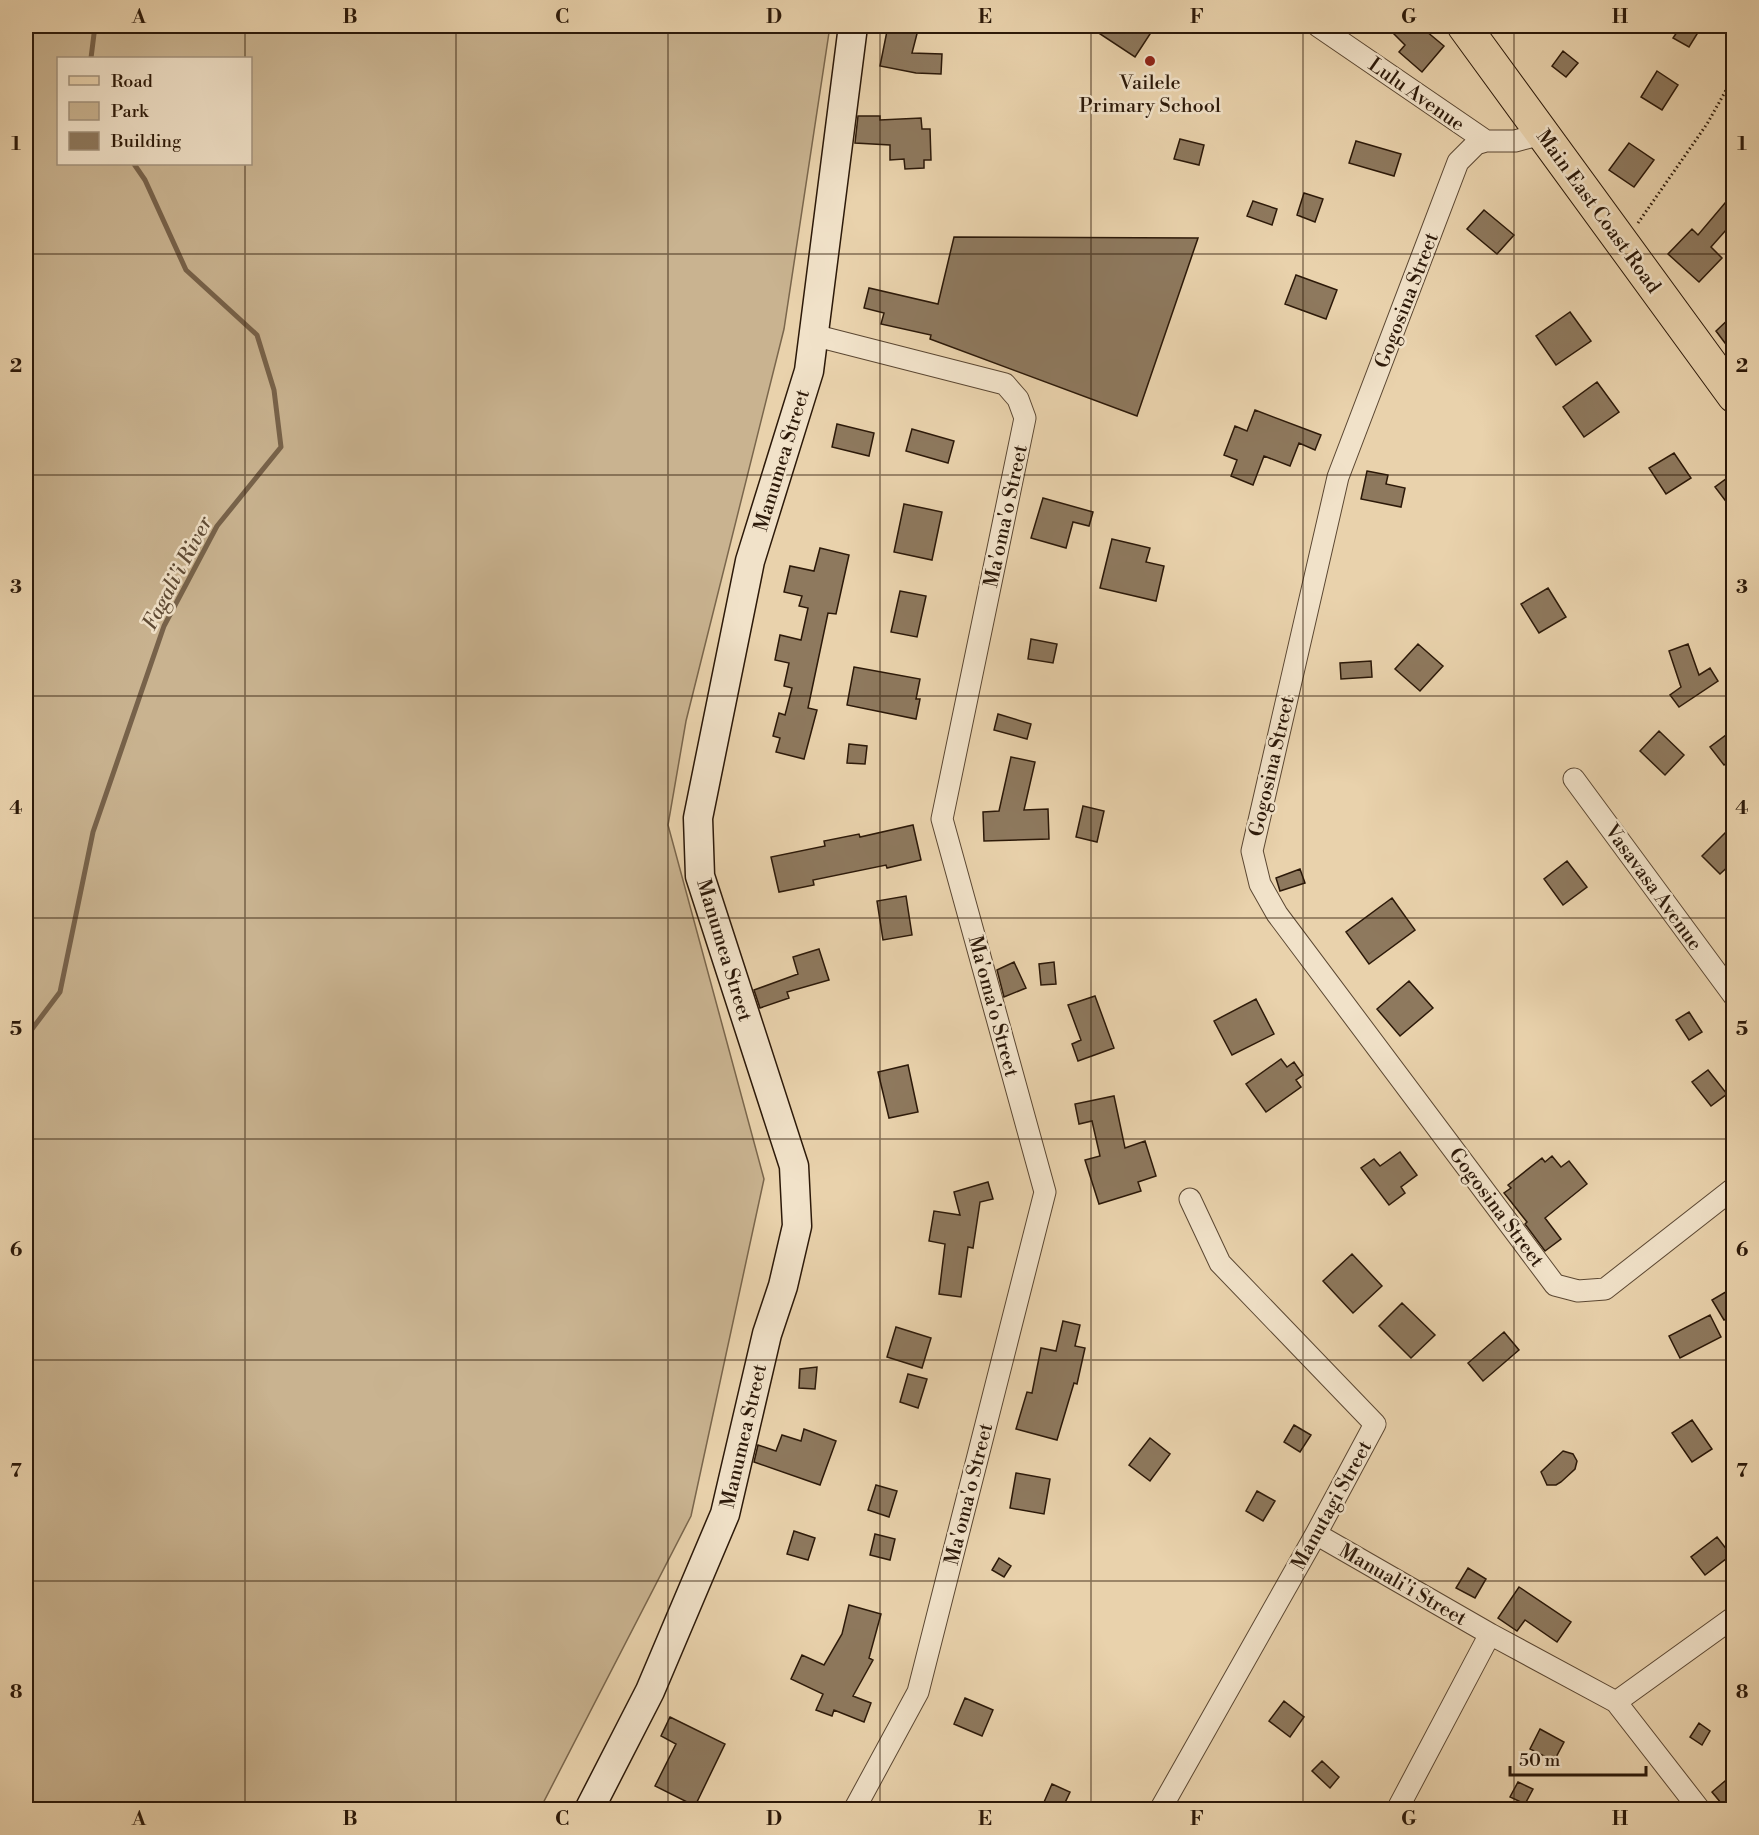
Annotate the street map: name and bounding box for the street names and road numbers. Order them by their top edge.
street label: Lulu Avenue [1363,53,1469,138]
street label: Main East Coast Road [1530,125,1666,299]
street label: Gogosina Street [1370,229,1445,372]
street label: Manumea Street [749,386,816,535]
street label: Ma'oma'o Street [979,443,1034,590]
street label: Gogosina Street [1244,694,1301,839]
street label: Vasavasa Avenue [1598,819,1707,956]
street label: Manumea Street [690,876,757,1025]
street label: Ma'oma'o Street [962,933,1023,1080]
street label: Gogosina Street [1443,1143,1549,1273]
street label: Manumea Street [716,1362,773,1511]
street label: Ma'oma'o Street [940,1421,999,1568]
street label: Manutagi Street [1286,1437,1378,1575]
street label: Manuali'i Street [1334,1539,1471,1632]

